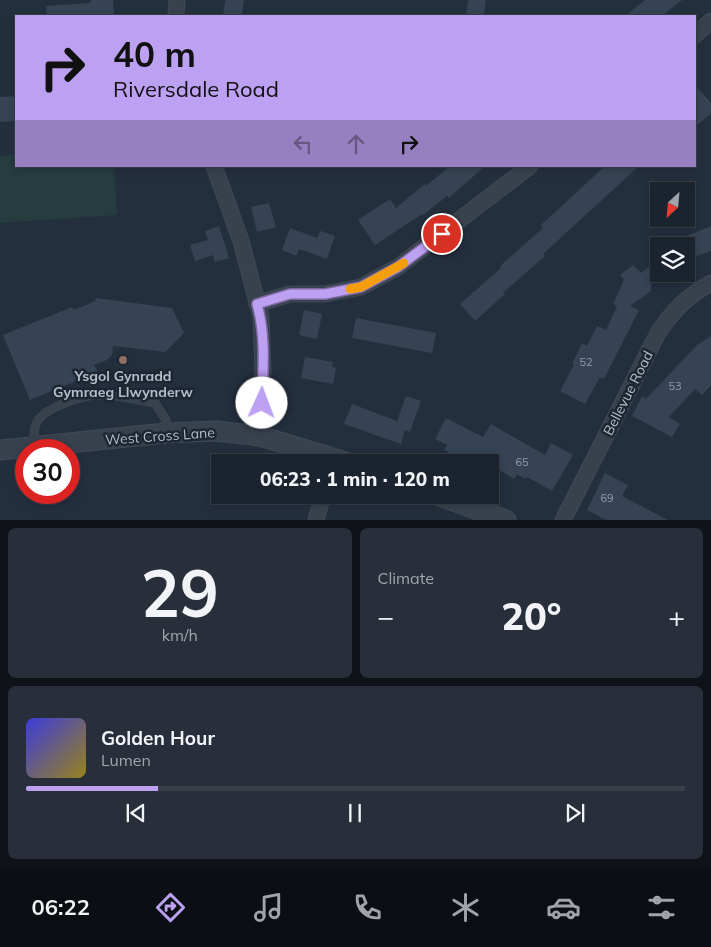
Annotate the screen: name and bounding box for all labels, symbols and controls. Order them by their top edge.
text: 40 m [113,32,196,76]
icon: right [30,35,95,100]
text: Riversdale Road [113,75,279,103]
icon: left [289,130,317,158]
icon: ahead [342,130,370,158]
icon: right [395,130,423,158]
north arrow [650,182,695,228]
map controls [650,182,695,282]
pin [421,213,463,255]
icon: arrive [428,220,456,248]
button: layers [650,237,695,282]
street label: Bellevue Road [599,348,657,438]
marker: Ysgol Gynradd Gymraeg Llwynderw [117,354,129,366]
house number: 52 [579,355,593,369]
place label: Ysgol Gynradd Gymraeg Llwynderw [53,367,194,401]
position arrow [235,376,287,428]
house number: 53 [668,379,682,393]
street label: West Cross Lane [105,423,215,449]
speed limit sign: 30 [15,439,80,504]
house number: 65 [515,455,529,469]
text: 06:23 · 1 min · 120 m [260,467,450,491]
house number: 69 [600,491,614,505]
text: 29 [141,552,219,633]
text: Climate [378,568,434,588]
text: 20° [501,592,561,640]
text: − [378,599,394,634]
text: + [668,599,685,634]
text: km/h [162,625,198,645]
text: Golden Hour [101,726,215,750]
text: Lumen [101,750,151,770]
icon: previous [122,799,150,827]
icon: pause [341,799,369,827]
icon: next [561,799,589,827]
icon: directions [153,890,188,925]
icon: music [251,890,286,925]
icon: phone [350,890,385,925]
icon: climate [448,890,483,925]
icon: car [546,890,581,925]
icon: filters [644,890,679,925]
text: 06:22 [32,893,90,921]

